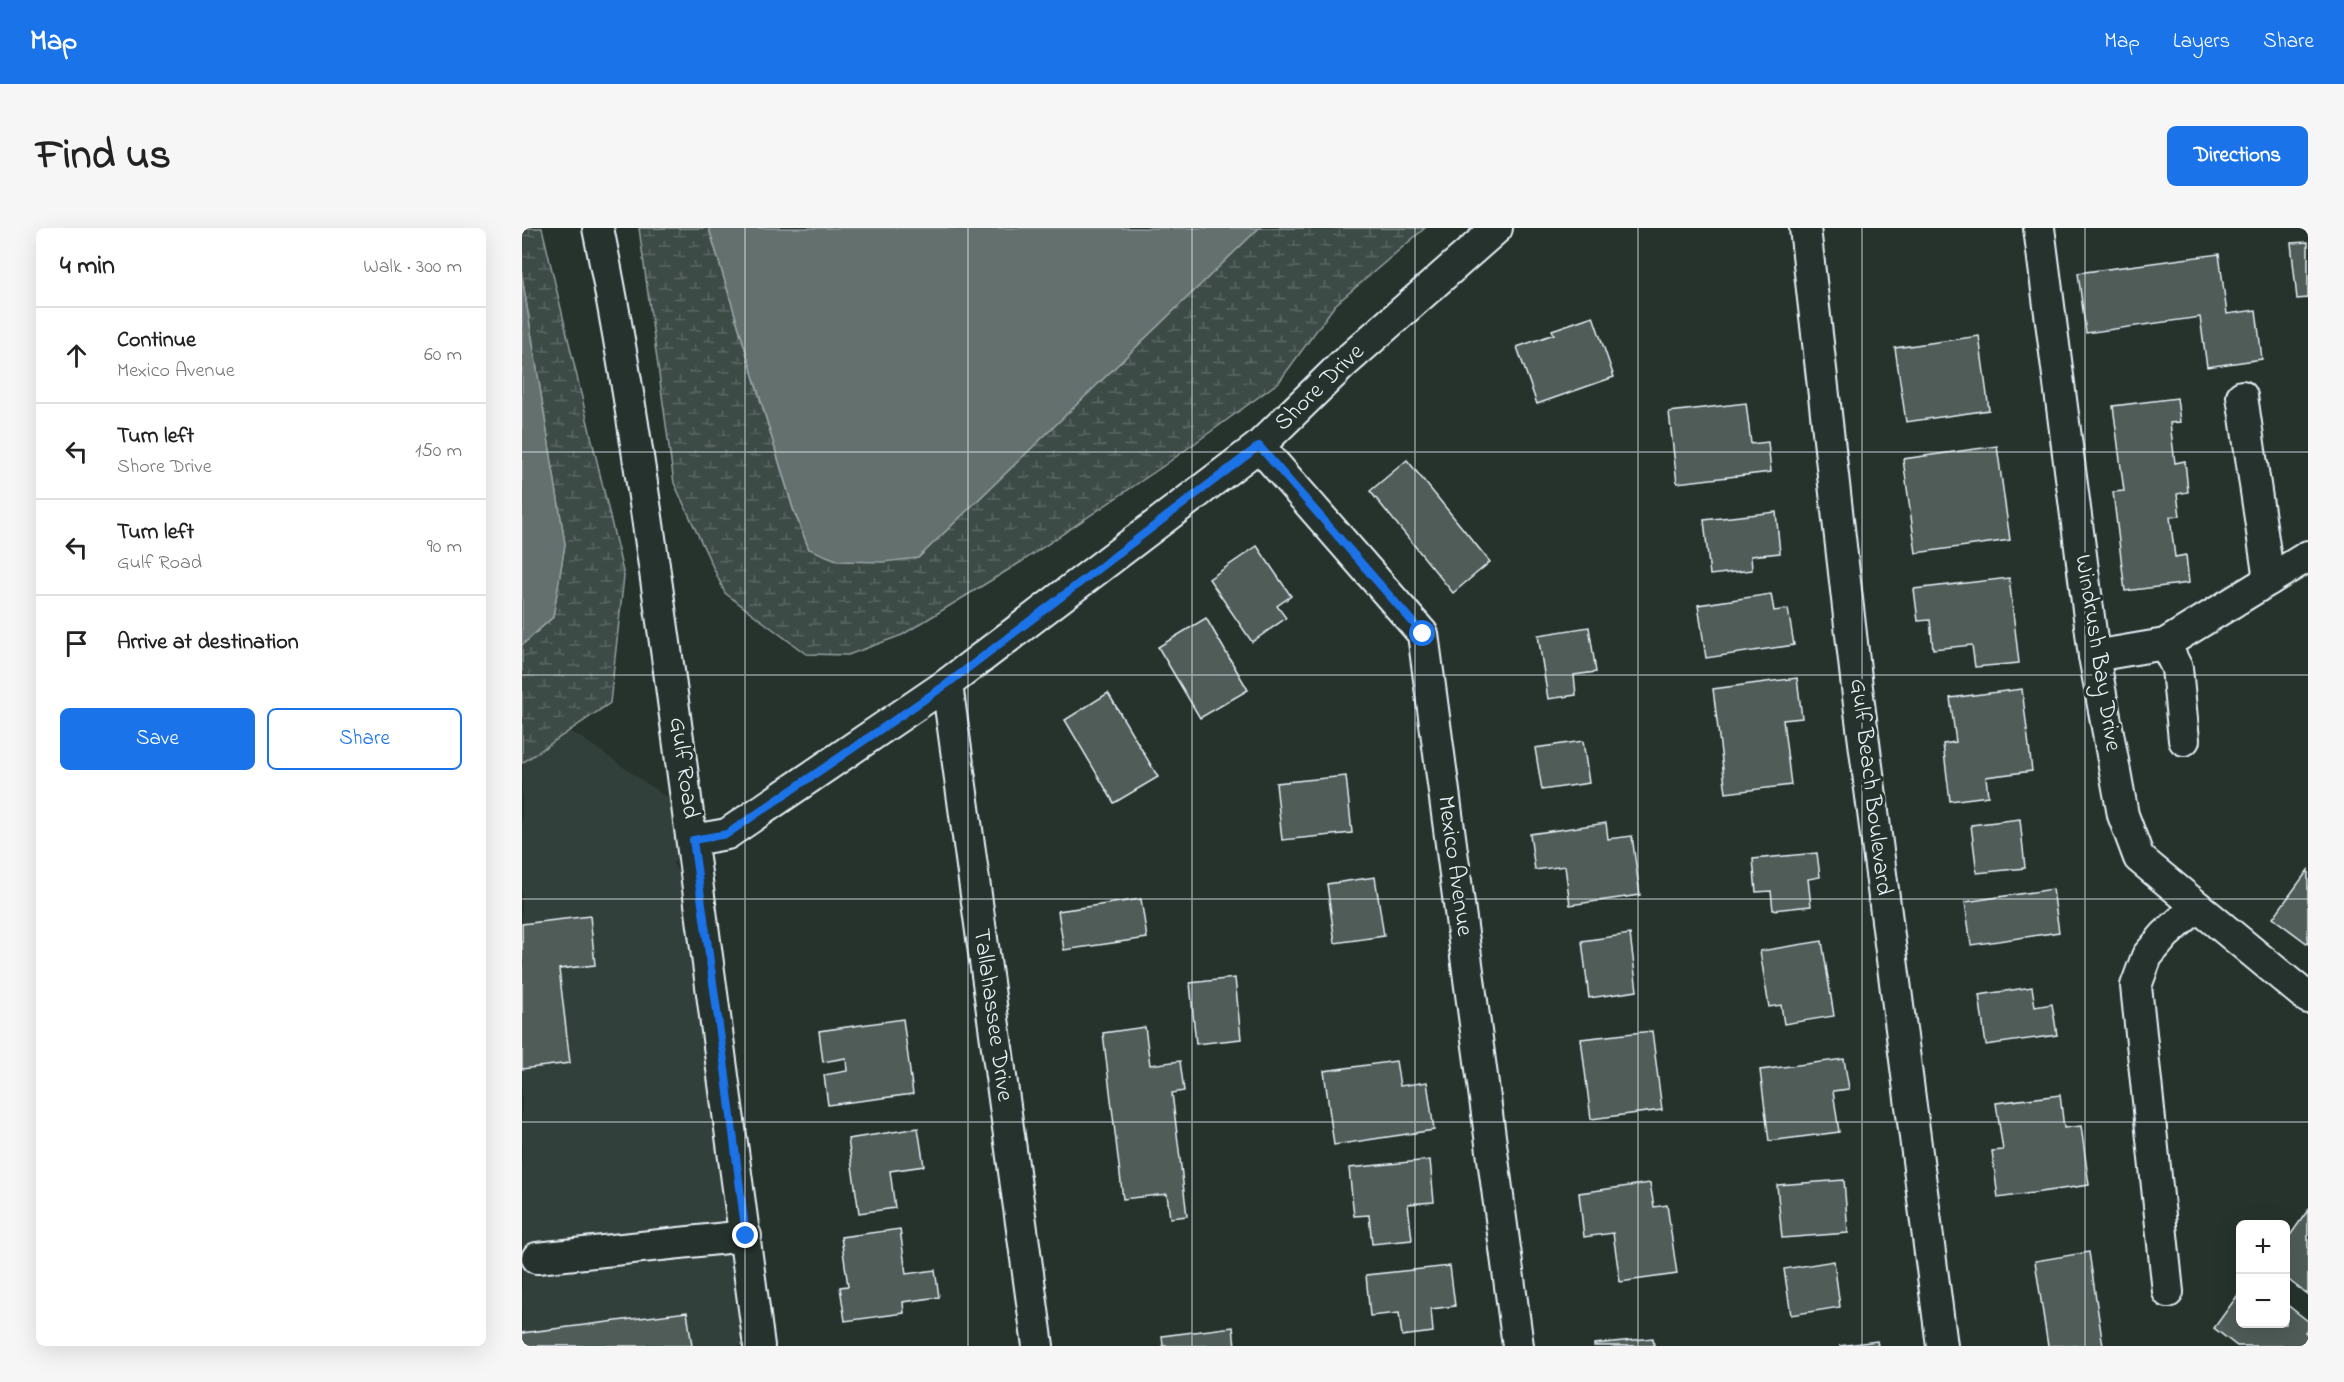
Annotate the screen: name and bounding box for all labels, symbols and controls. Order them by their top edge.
text: Map [30,22,77,63]
text: Map [2104,27,2140,57]
text: Layers [2173,27,2230,57]
text: Share [2263,27,2314,57]
text: Find us [36,126,171,187]
button: Directions [2167,126,2308,186]
text: 4 min [60,248,115,286]
text: Walk · 300 m [363,253,462,282]
text: Continue [117,325,196,357]
street label: Shore Drive [1267,336,1373,440]
icon: ahead [60,339,93,372]
text: 60 m [424,341,462,370]
text: Mexico Avenue [117,357,235,386]
text: Turn left [117,421,194,453]
icon: left [60,435,93,468]
text: 150 m [415,437,462,466]
text: Shore Drive [117,453,212,482]
text: Turn left [117,517,194,549]
icon: left [60,531,93,564]
text: 90 m [427,533,462,562]
text: Gulf Road [117,549,202,578]
street label: Windrush Bay Drive [2063,552,2130,754]
route start [1409,620,1435,646]
icon: arrive [60,627,93,660]
text: Arrive at destination [117,627,299,659]
street label: Gulf Beach Boulevard [1839,677,1901,898]
button: Save [60,708,255,770]
button: Share [267,708,462,770]
street label: Gulf Road [659,715,708,821]
street label: Mexico Avenue [1427,794,1481,939]
street label: Tallahassee Drive [963,926,1021,1104]
map controls [2236,1220,2290,1328]
button: + [2236,1220,2290,1274]
route end [732,1222,758,1248]
button: − [2236,1274,2290,1328]

